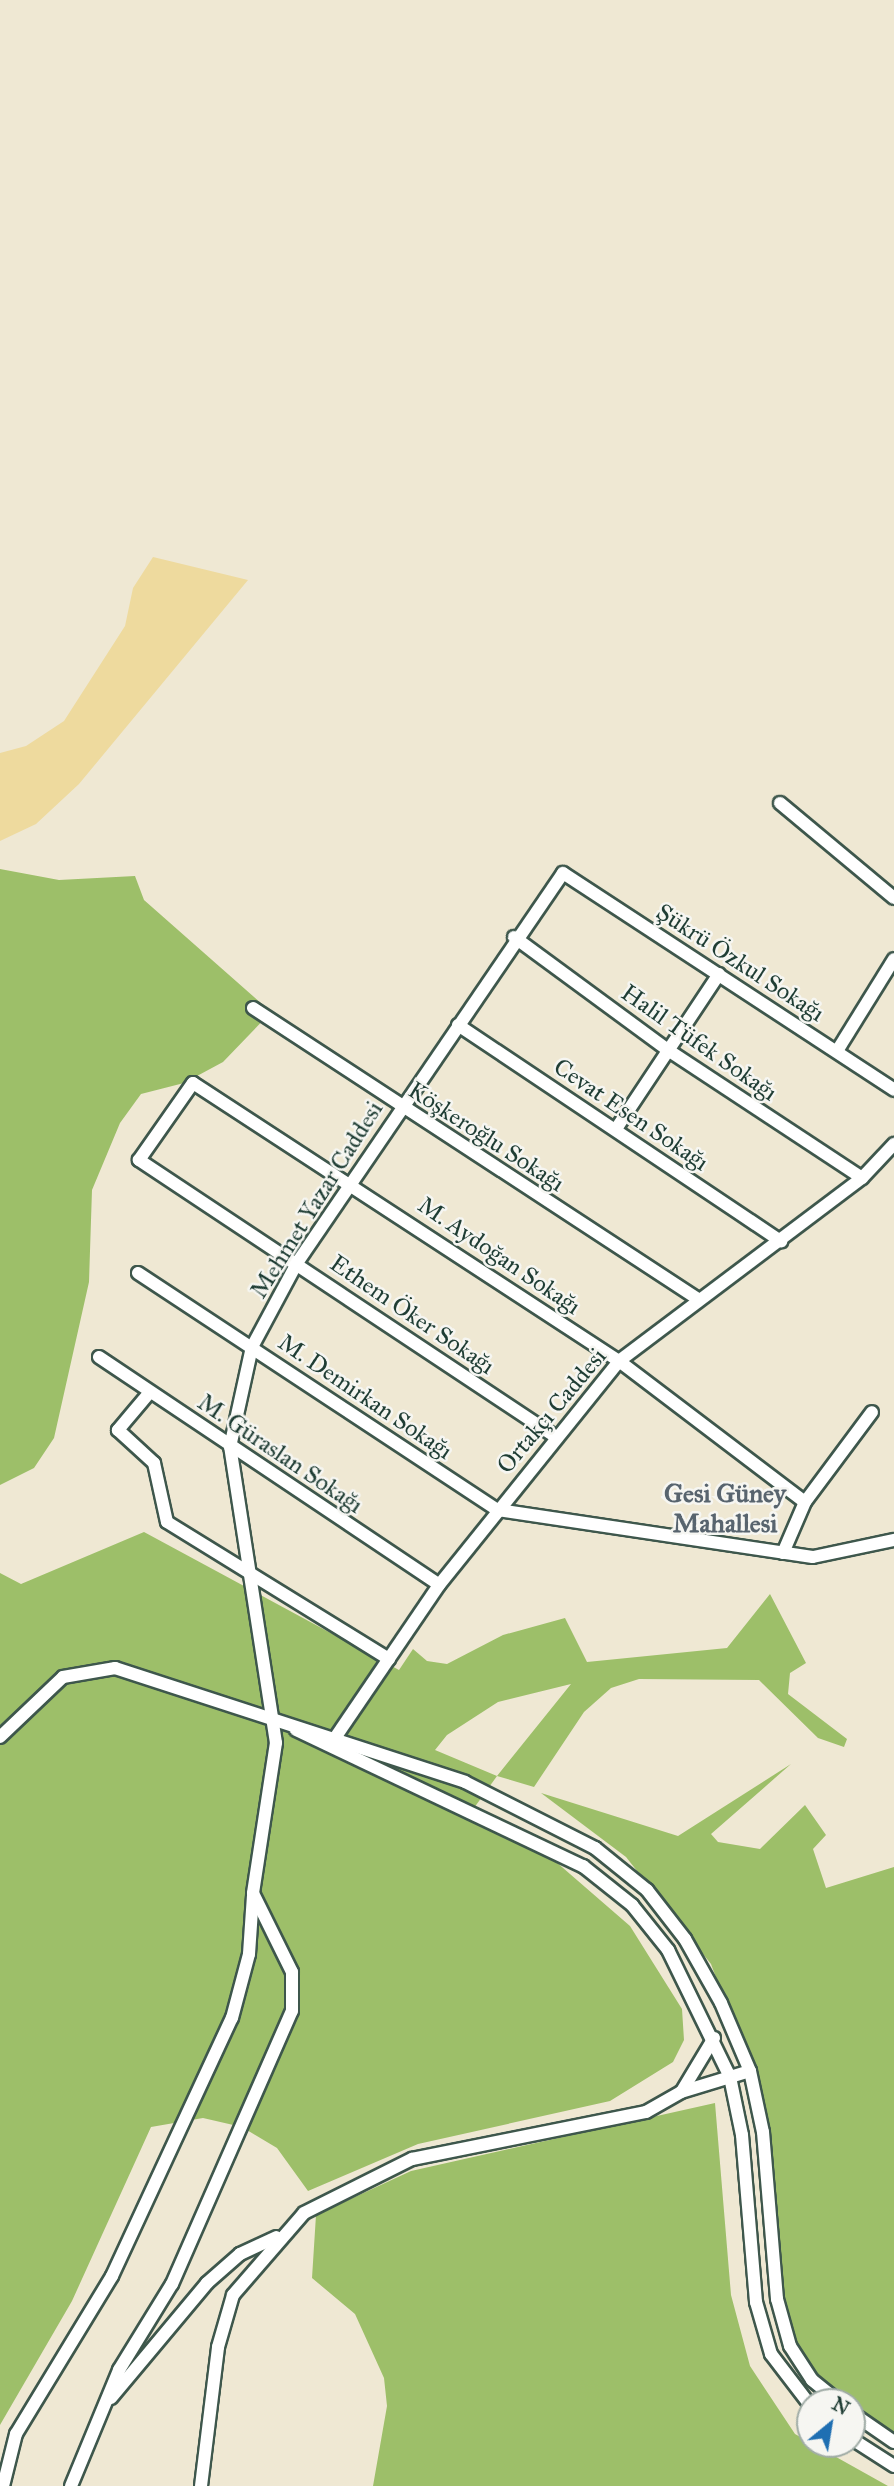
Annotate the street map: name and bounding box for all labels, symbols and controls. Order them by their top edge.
street label: Şükrü Özkul Sokağı [650,898,830,1028]
street label: Halil Tüfek Sokağı [615,978,783,1108]
street label: Cevat Esen Sokağı [548,1053,714,1177]
street label: Köşkeroğlu Sokağı [403,1076,569,1198]
street label: Mehmet Yazar Caddesi [245,1096,389,1304]
street label: M. Aydoğan Sokağı [412,1191,586,1321]
street label: Ethem Öker Sokağı [324,1249,500,1381]
street label: M. Demirkan Sokağı [272,1328,458,1466]
street label: Ortakçı Caddesi [491,1342,613,1480]
street label: M. Güraslan Sokağı [192,1388,368,1520]
district label: Gesi Güney Mahallesi [664,1478,786,1540]
north arrow [796,2388,866,2458]
text: N [828,2392,853,2420]

